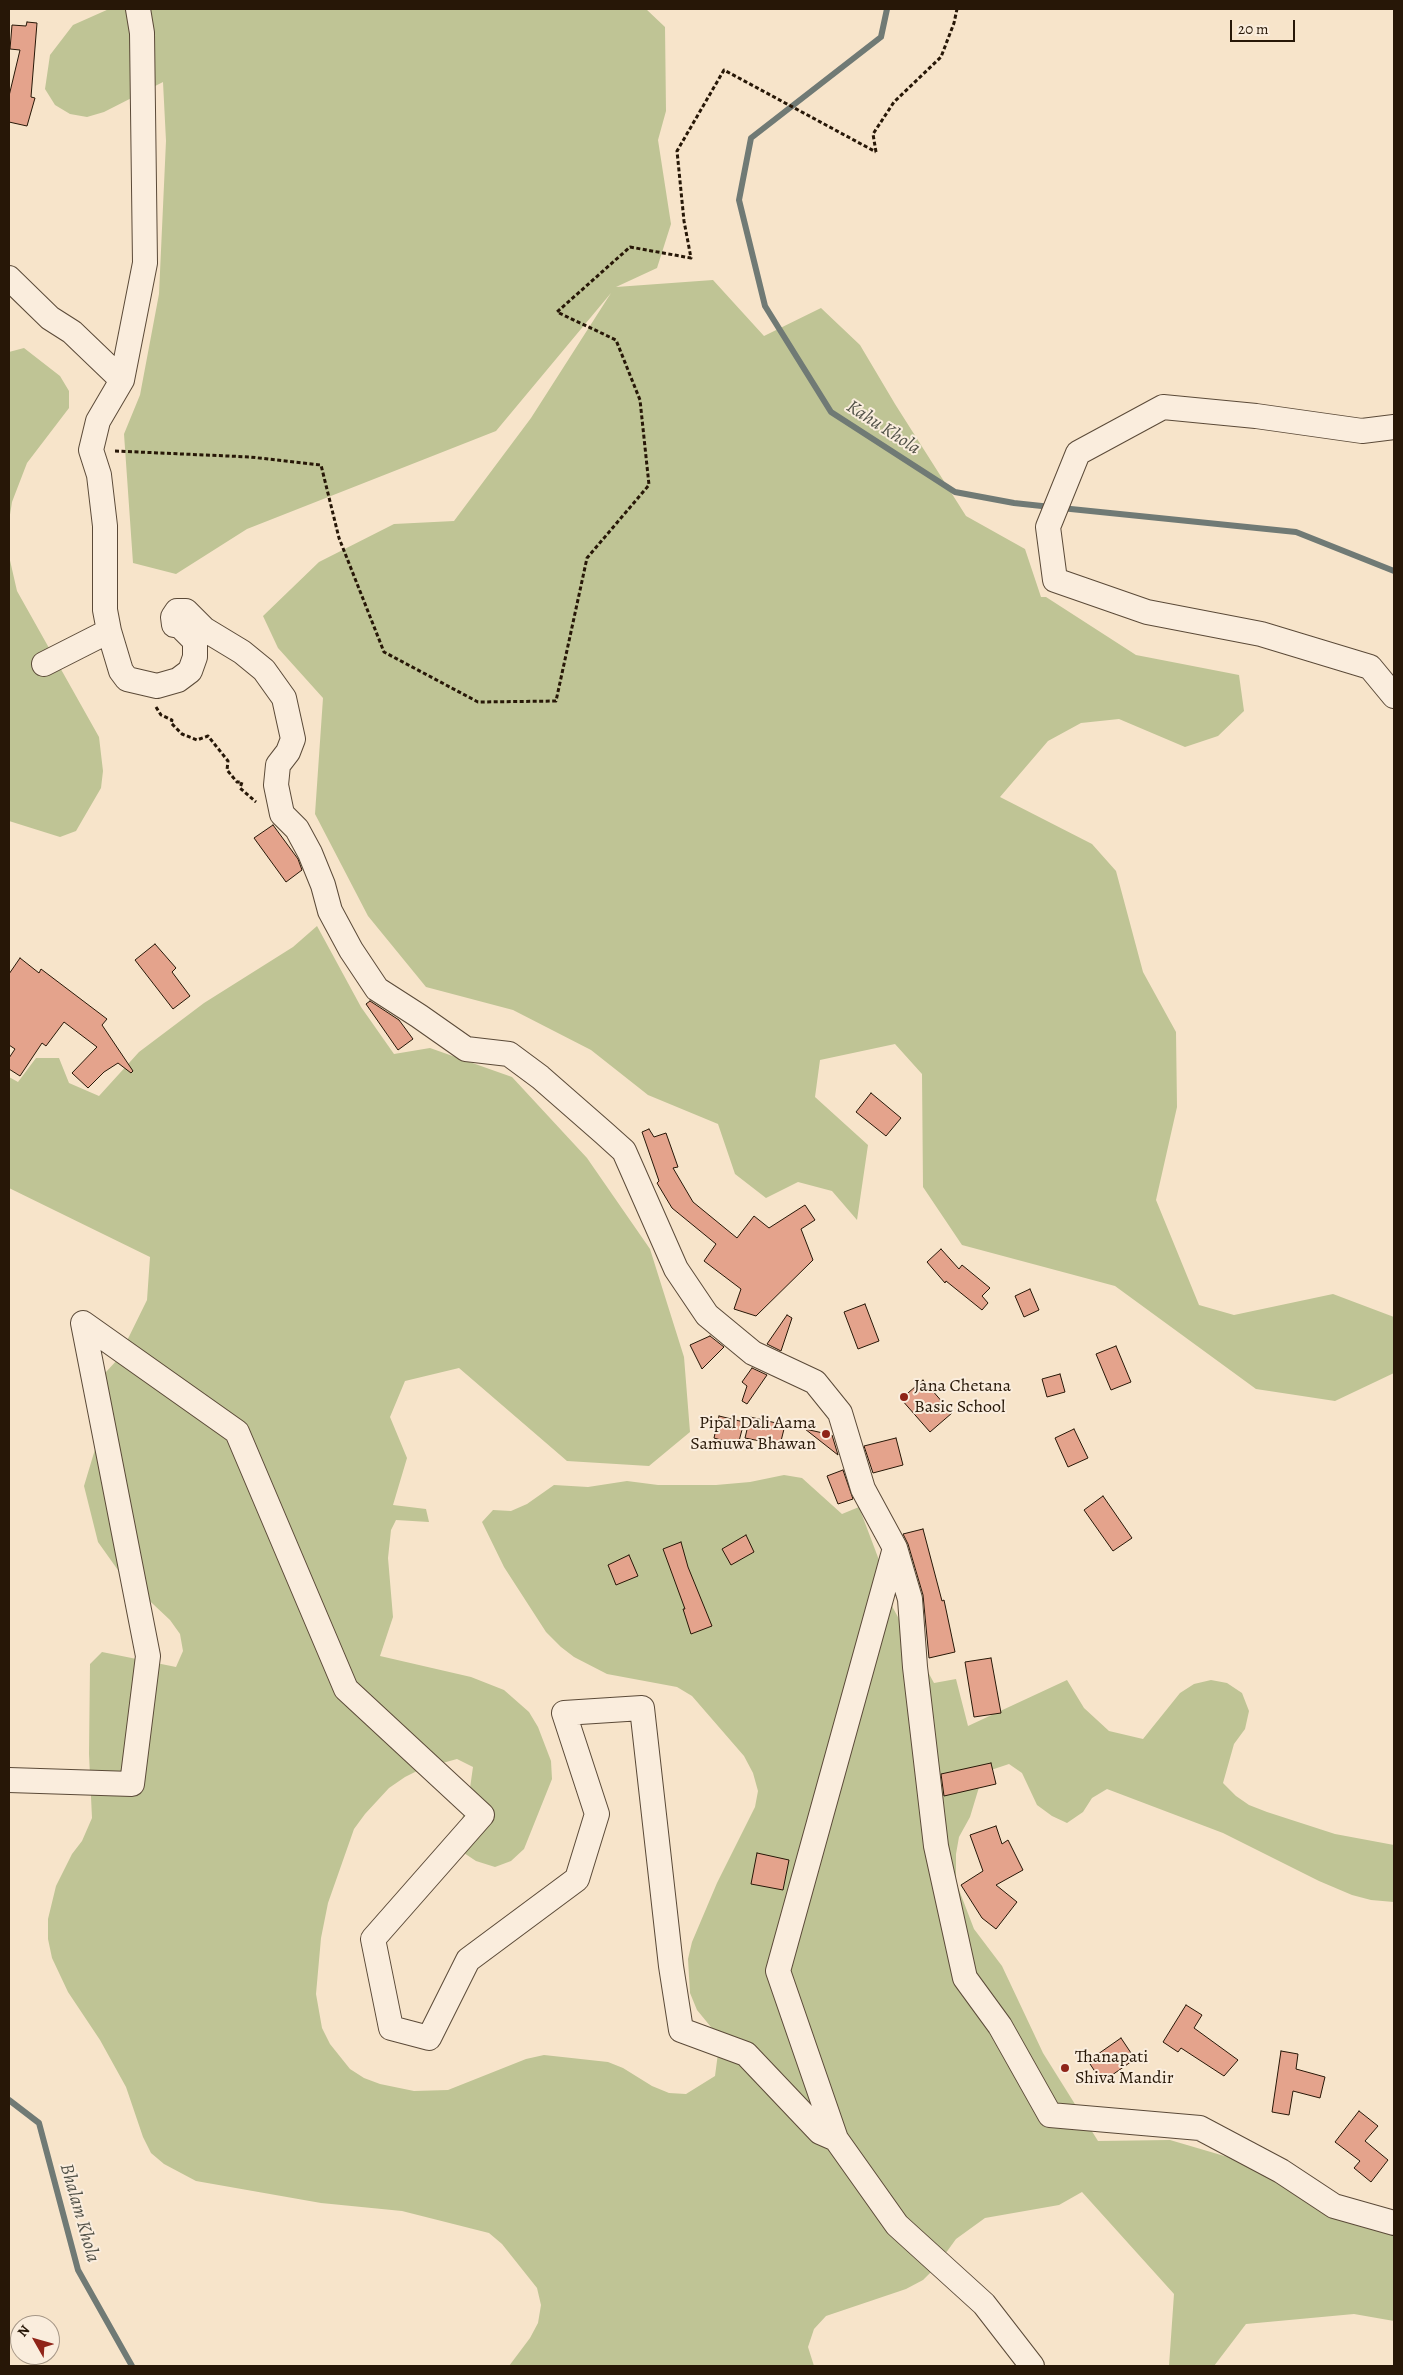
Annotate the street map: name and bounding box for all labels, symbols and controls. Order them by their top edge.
scale bar [1233,10,1298,42]
text: 20 m [1238,19,1269,39]
water label: Kahu Khola [842,396,924,460]
place label: Jana Chetana Basic School [914,1376,1011,1418]
marker: Jana Chetana Basic School [898,1391,910,1403]
place label: Pipal Dali Aama Samuwa Bhawan [690,1413,816,1456]
marker: Pipal Dali Aama Samuwa Bhawan [820,1428,832,1440]
place label: Thanapati Shiva Mandir [1075,2047,1174,2090]
marker: Thanapati Shiva Mandir [1059,2062,1071,2074]
water label: Bhalam Khola [54,2161,104,2265]
north arrow [10,2315,60,2365]
text: N [13,2321,34,2341]

